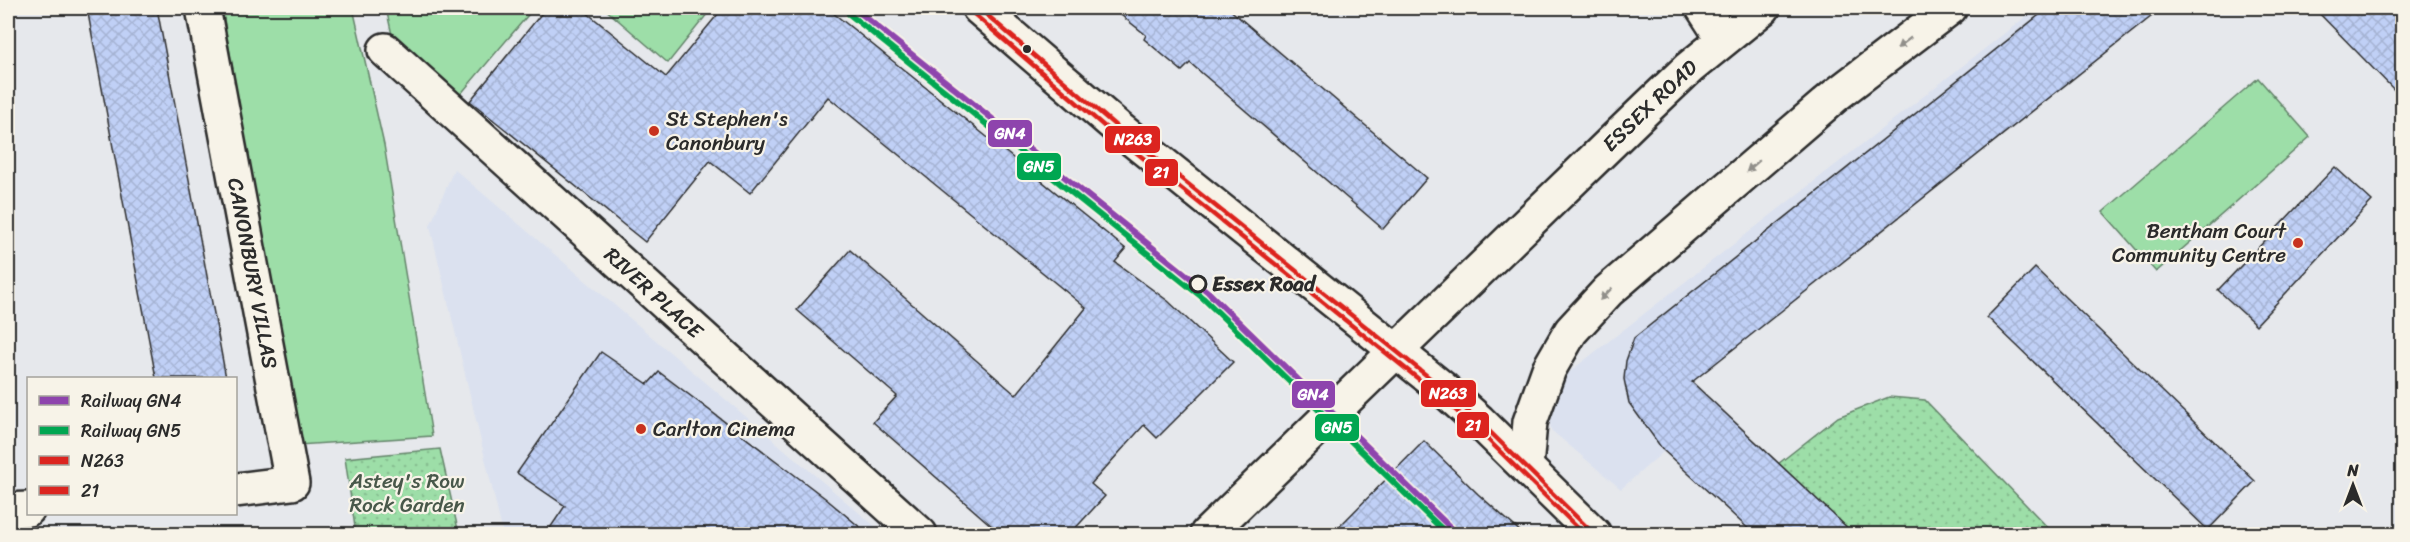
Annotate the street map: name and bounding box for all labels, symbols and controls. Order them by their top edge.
one-way arrow [1896,36,1911,48]
unlabelled marker [1021,43,1033,55]
street label: ESSEX ROAD [1593,49,1706,161]
place label: St Stephen's Canonbury [666,100,788,162]
line badge: GN4 [987,119,1033,148]
text: GN4 [993,119,1026,148]
marker: St Stephen's Canonbury [647,124,661,138]
line badge: N263 [1104,125,1161,154]
text: N263 [1113,125,1152,154]
line badge: GN5 [1016,152,1062,181]
text: GN5 [1023,152,1055,181]
line badge: 21 [1144,158,1179,187]
text: 21 [1152,158,1169,187]
one-way arrow [1746,159,1761,172]
street label: CANONBURY VILLAS [216,175,289,372]
place label: Bentham Court Community Centre [2112,212,2288,274]
marker: Bentham Court Community Centre [2291,236,2305,250]
street label: RIVER PLACE [595,237,713,349]
place label: Essex Road [1212,265,1317,303]
marker: Essex Road [1189,275,1207,293]
one-way arrow [1599,287,1613,301]
legend [27,377,237,515]
line badge: N263 [1420,379,1477,408]
text: N263 [1428,379,1467,408]
line badge: GN4 [1291,380,1336,409]
text: GN4 [1296,380,1329,409]
text: Railway GN4 [81,385,182,417]
place label: Carlton Cinema [653,410,795,448]
line badge: 21 [1456,411,1490,439]
text: 21 [1464,411,1481,440]
line badge: GN5 [1314,413,1360,442]
text: GN5 [1321,413,1353,442]
text: Railway GN5 [81,415,181,447]
marker: Carlton Cinema [634,422,648,436]
text: N263 [81,445,124,477]
north arrow [2323,455,2383,515]
text: N [2346,456,2359,485]
park label: Astey's Row Rock Garden [348,462,465,524]
text: 21 [81,475,99,507]

